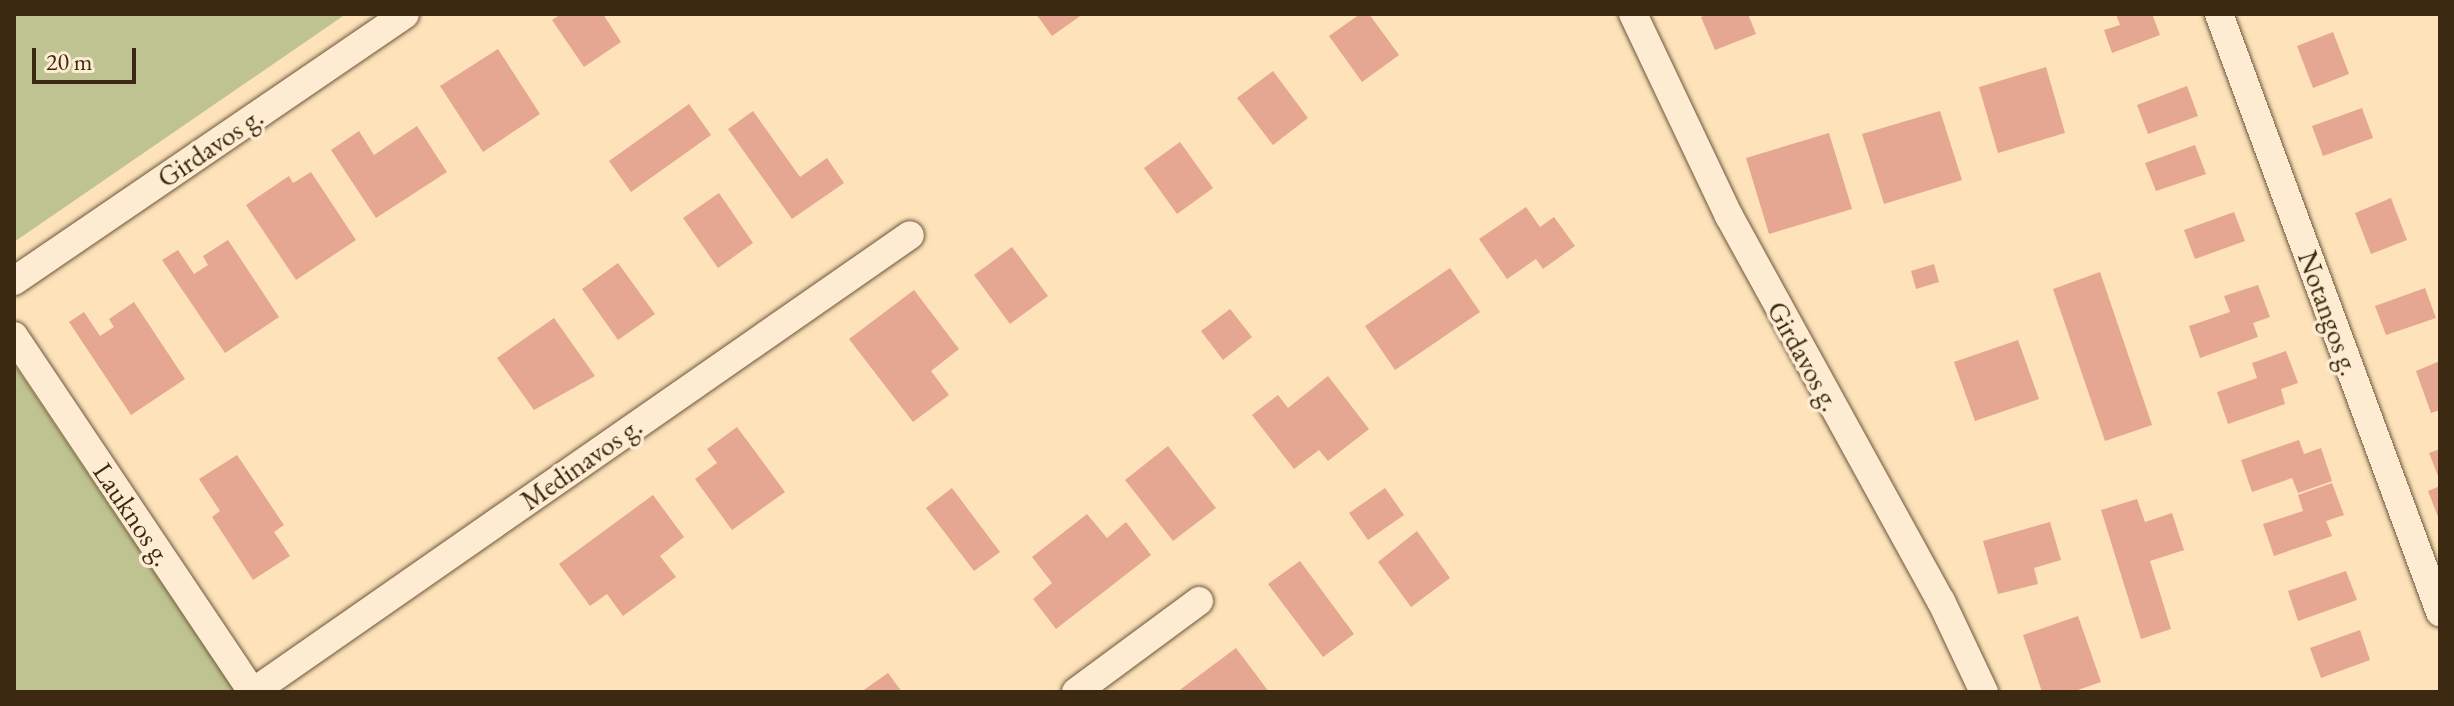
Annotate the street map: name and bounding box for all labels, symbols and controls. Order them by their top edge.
scale bar [36,32,140,82]
text: 20 m [46,46,93,77]
street label: Girdavos g. [151,99,269,195]
street label: Notangos g. [2291,246,2367,380]
street label: Girdavos g. [1760,295,1848,417]
street label: Medinavos g. [514,409,648,517]
street label: Lauknos g. [86,456,180,572]

